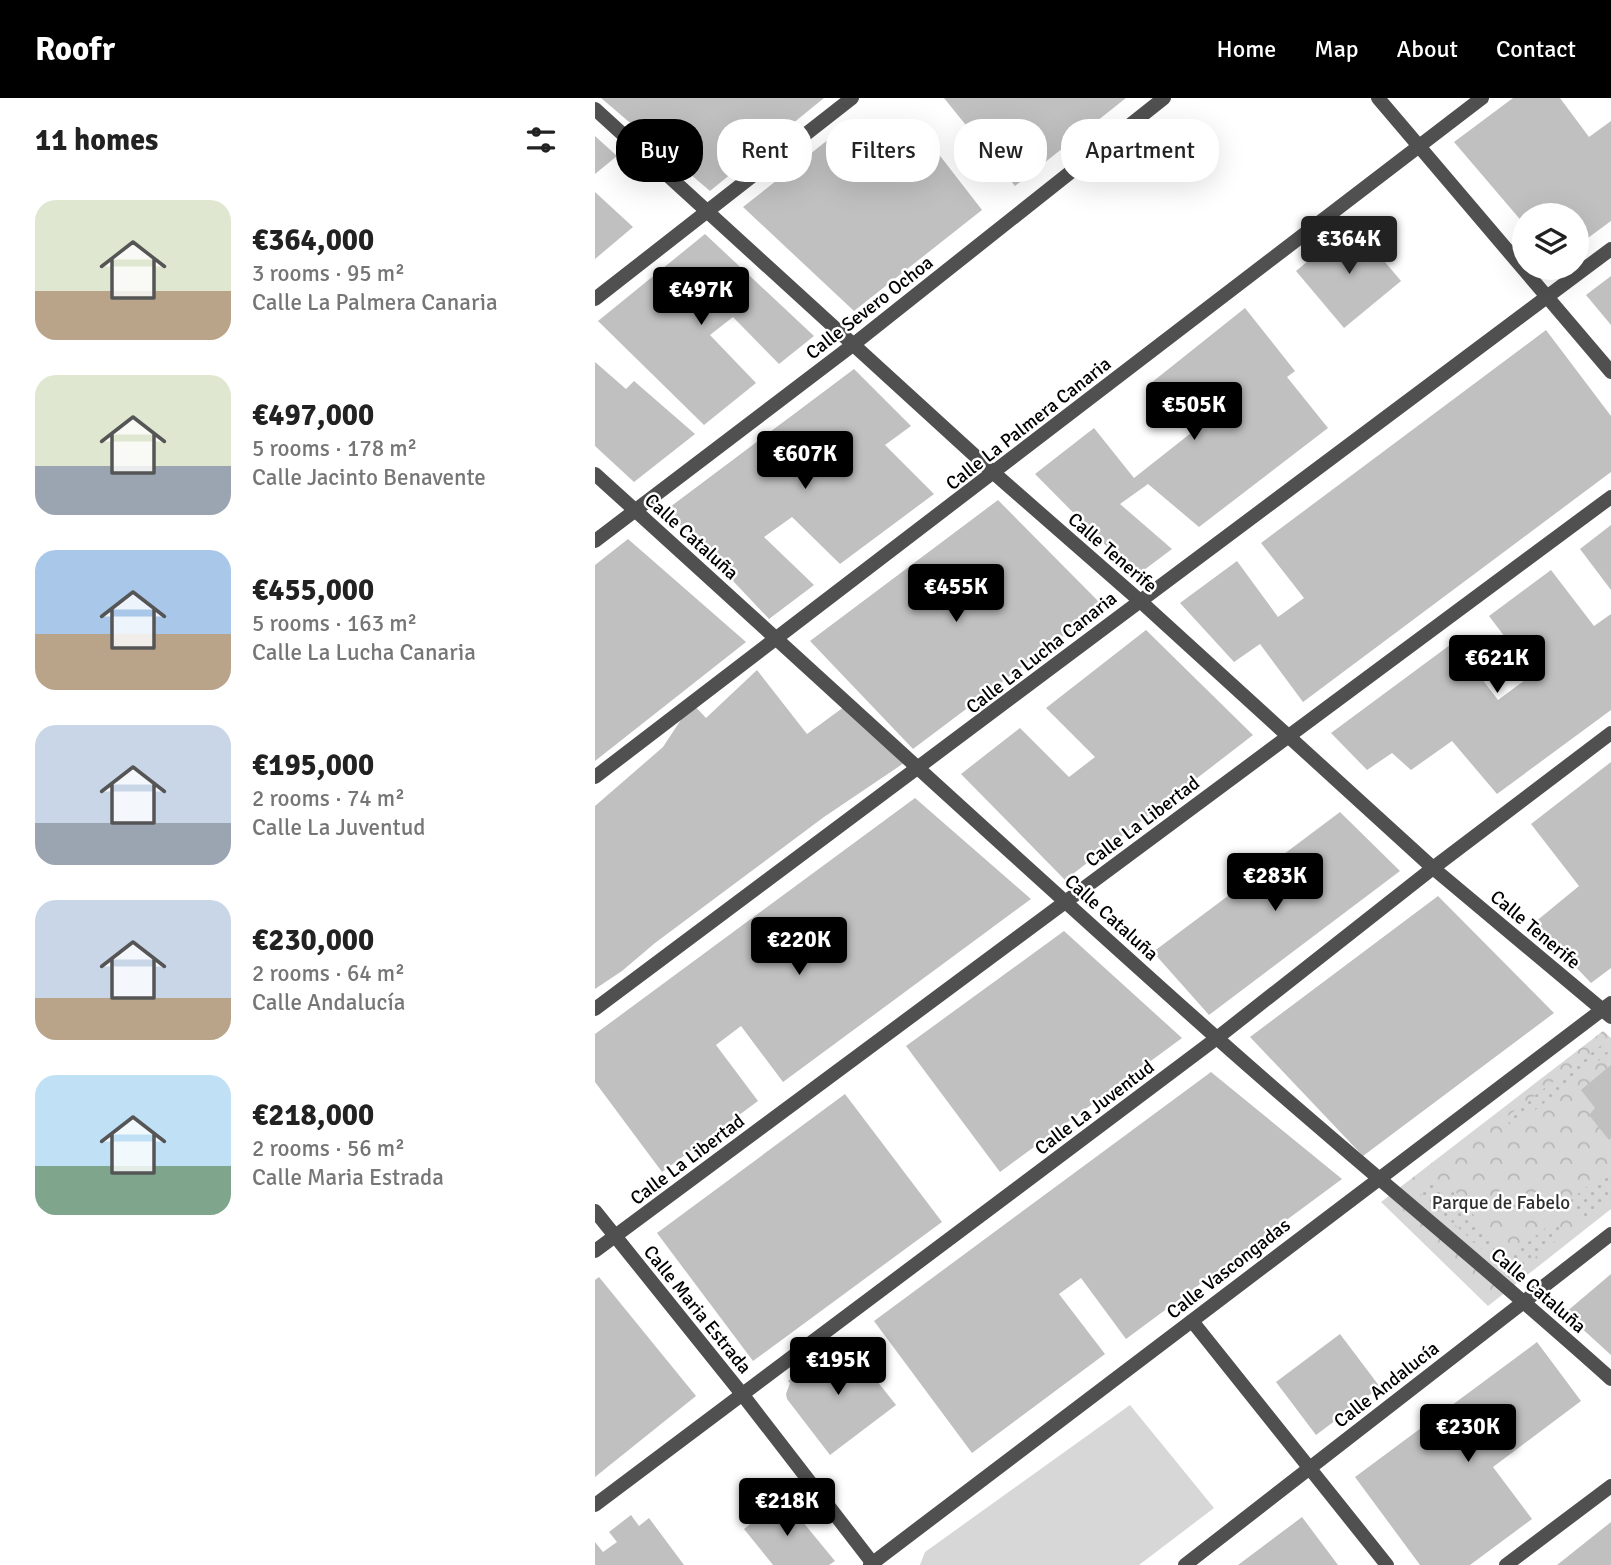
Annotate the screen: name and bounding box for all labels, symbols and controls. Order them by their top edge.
text: Roofr [35,29,115,70]
text: Home [1216,34,1276,64]
text: Map [1314,34,1359,64]
text: About [1397,34,1458,64]
text: Contact [1496,34,1576,64]
chip: Buy [616,119,703,182]
chip: Rent [717,119,812,182]
chip: Filters [826,119,940,182]
chip: New [954,119,1047,182]
chip: Apartment [1061,119,1219,182]
icon: filters [522,121,560,159]
text: 11 homes [35,122,158,159]
map controls [1512,203,1589,280]
button: layers [1512,203,1589,280]
pin: €364K [1300,216,1398,276]
text: €364,000 [252,222,374,259]
text: €364K [1317,224,1381,253]
icon: home [91,228,175,312]
street label: Calle Severo Ochoa [801,251,938,365]
text: 3 rooms · 95 m² [252,259,405,288]
pin: €497K [652,268,750,327]
text: €497K [669,275,733,304]
text: Calle La Palmera Canaria [252,288,498,317]
street label: Calle La Palmera Canaria [941,352,1116,496]
pin: €505K [1145,382,1243,442]
text: €505K [1162,390,1226,419]
text: €497,000 [252,397,374,434]
icon: home [91,403,175,487]
pin: €607K [756,432,854,491]
text: 5 rooms · 178 m² [252,434,417,463]
text: €607K [773,439,837,468]
text: Calle Jacinto Benavente [252,463,486,492]
street label: Calle Cataluña [639,488,743,585]
street label: Calle Tenerife [1063,507,1162,598]
pin: €455K [907,564,1005,624]
text: €455,000 [252,572,374,609]
text: €455K [924,572,988,601]
icon: home [91,578,175,662]
street label: Calle La Lucha Canaria [961,586,1122,719]
text: 5 rooms · 163 m² [252,609,417,638]
pin: €621K [1448,636,1546,695]
text: Calle La Lucha Canaria [252,638,476,667]
text: €621K [1465,643,1529,672]
text: €195,000 [252,747,374,784]
icon: home [91,753,175,837]
street label: Calle La Libertad [1081,771,1204,873]
text: 2 rooms · 74 m² [252,784,405,813]
text: Calle La Juventud [252,813,425,842]
pin: €283K [1226,854,1324,913]
text: €283K [1243,861,1307,890]
street label: Calle Cataluña [1059,869,1163,966]
street label: Calle Tenerife [1485,885,1585,975]
pin: €220K [750,918,848,977]
text: €230,000 [252,922,374,959]
text: €220K [767,925,831,954]
icon: home [91,928,175,1012]
text: 2 rooms · 64 m² [252,959,405,988]
text: Calle Andalucía [252,988,405,1017]
street label: Calle La Juventud [1030,1055,1159,1160]
text: €218,000 [252,1097,374,1134]
icon: home [91,1103,175,1187]
street label: Calle La Libertad [626,1109,749,1211]
text: 2 rooms · 56 m² [252,1134,405,1163]
text: Calle Maria Estrada [252,1163,444,1192]
park label: Parque de Fabelo [1432,1191,1570,1215]
street label: Calle Vascongadas [1162,1213,1295,1324]
street label: Calle Maria Estrada [638,1240,756,1379]
street label: Calle Cataluña [1486,1243,1591,1339]
street label: Calle Andalucía [1329,1336,1444,1433]
pin: €195K [789,1338,887,1397]
text: €195K [806,1345,870,1374]
pin: €230K [1419,1404,1517,1464]
text: €230K [1436,1412,1500,1441]
pin: €218K [738,1478,836,1538]
text: €218K [755,1486,819,1515]

